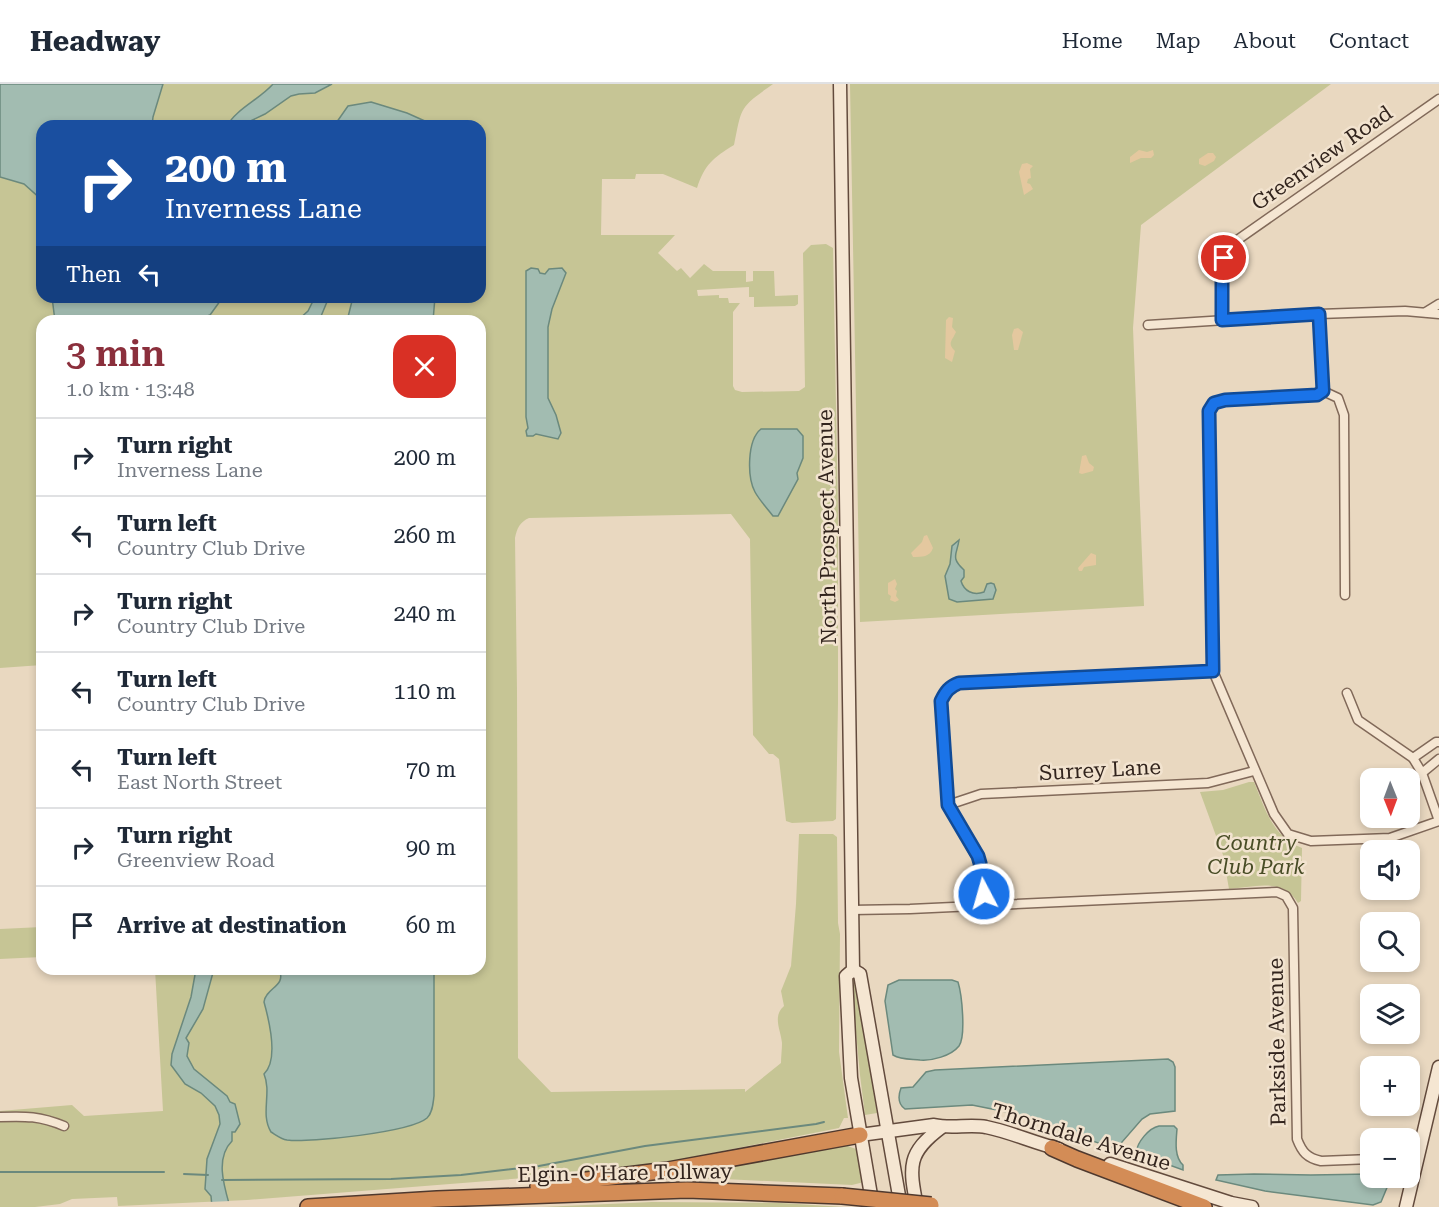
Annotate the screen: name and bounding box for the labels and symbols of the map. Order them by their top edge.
street label: Greenview Road [1247,100,1397,215]
pin [1198,232,1249,283]
street label: North Prospect Avenue [813,409,841,645]
street label: Surrey Lane [1038,755,1162,785]
north arrow [1360,768,1420,828]
park label: Country Club Park [1207,831,1305,879]
position arrow [952,862,1016,926]
street label: Parkside Avenue [1264,958,1290,1126]
street label: Thorndale Avenue [988,1098,1174,1176]
street label: Elgin-O'Hare Tollway [517,1159,733,1187]

